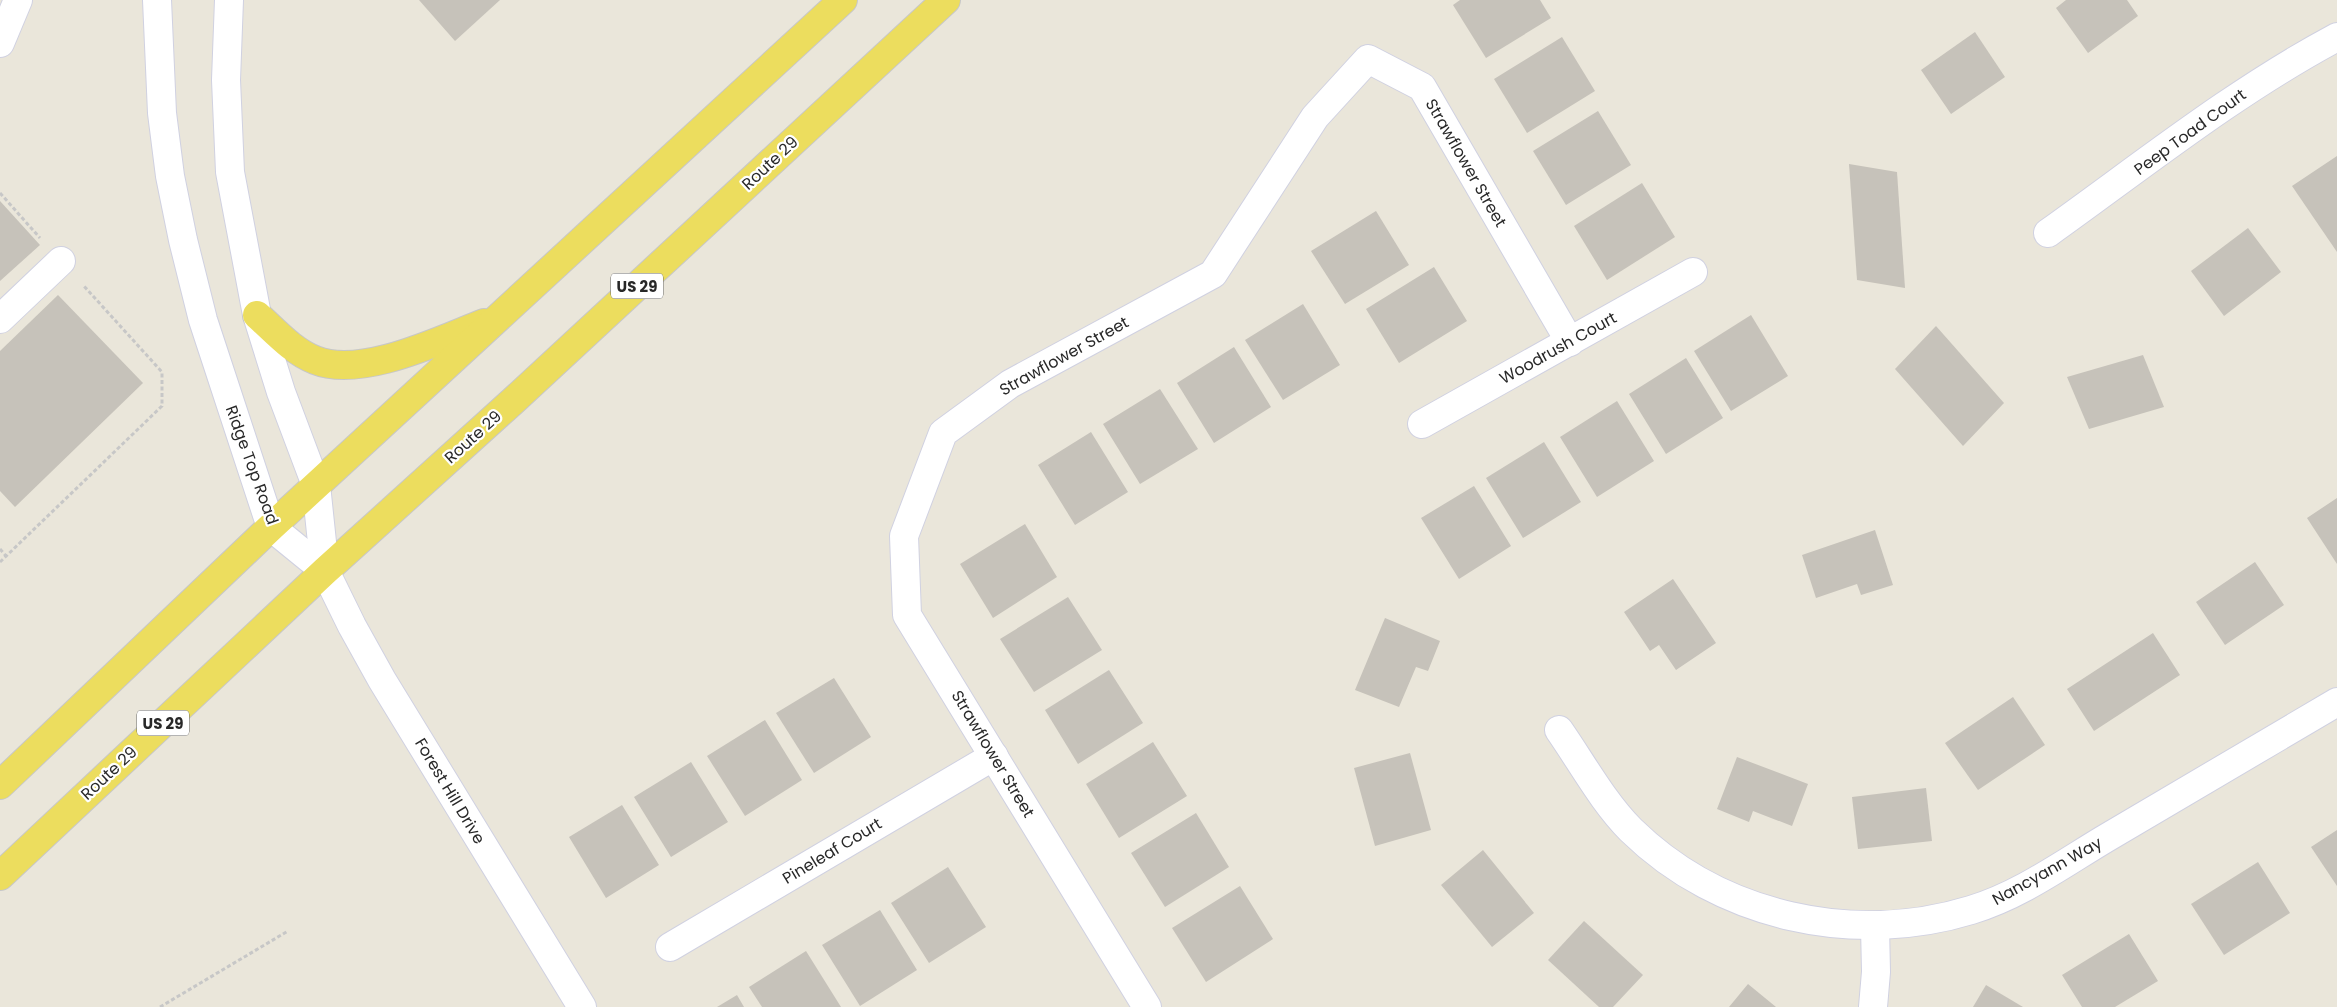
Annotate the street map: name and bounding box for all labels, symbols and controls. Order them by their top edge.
street label: Peep Toad Court [2129,83,2251,181]
street label: Strawflower Street [1420,95,1512,232]
street label: Route 29 [737,131,803,195]
road number: US 29 [611,274,663,298]
street label: Woodrush Court [1495,306,1621,390]
street label: Strawflower Street [995,311,1133,401]
street label: Ridge Top Road [220,402,284,528]
street label: Route 29 [439,405,507,469]
street label: Strawflower Street [946,686,1040,822]
road number: US 29 [137,710,189,736]
street label: Forest Hill Drive [409,734,491,848]
street label: Route 29 [76,741,142,805]
street label: Pineleaf Court [778,812,886,890]
street label: Nancyann Way [1988,831,2106,911]

